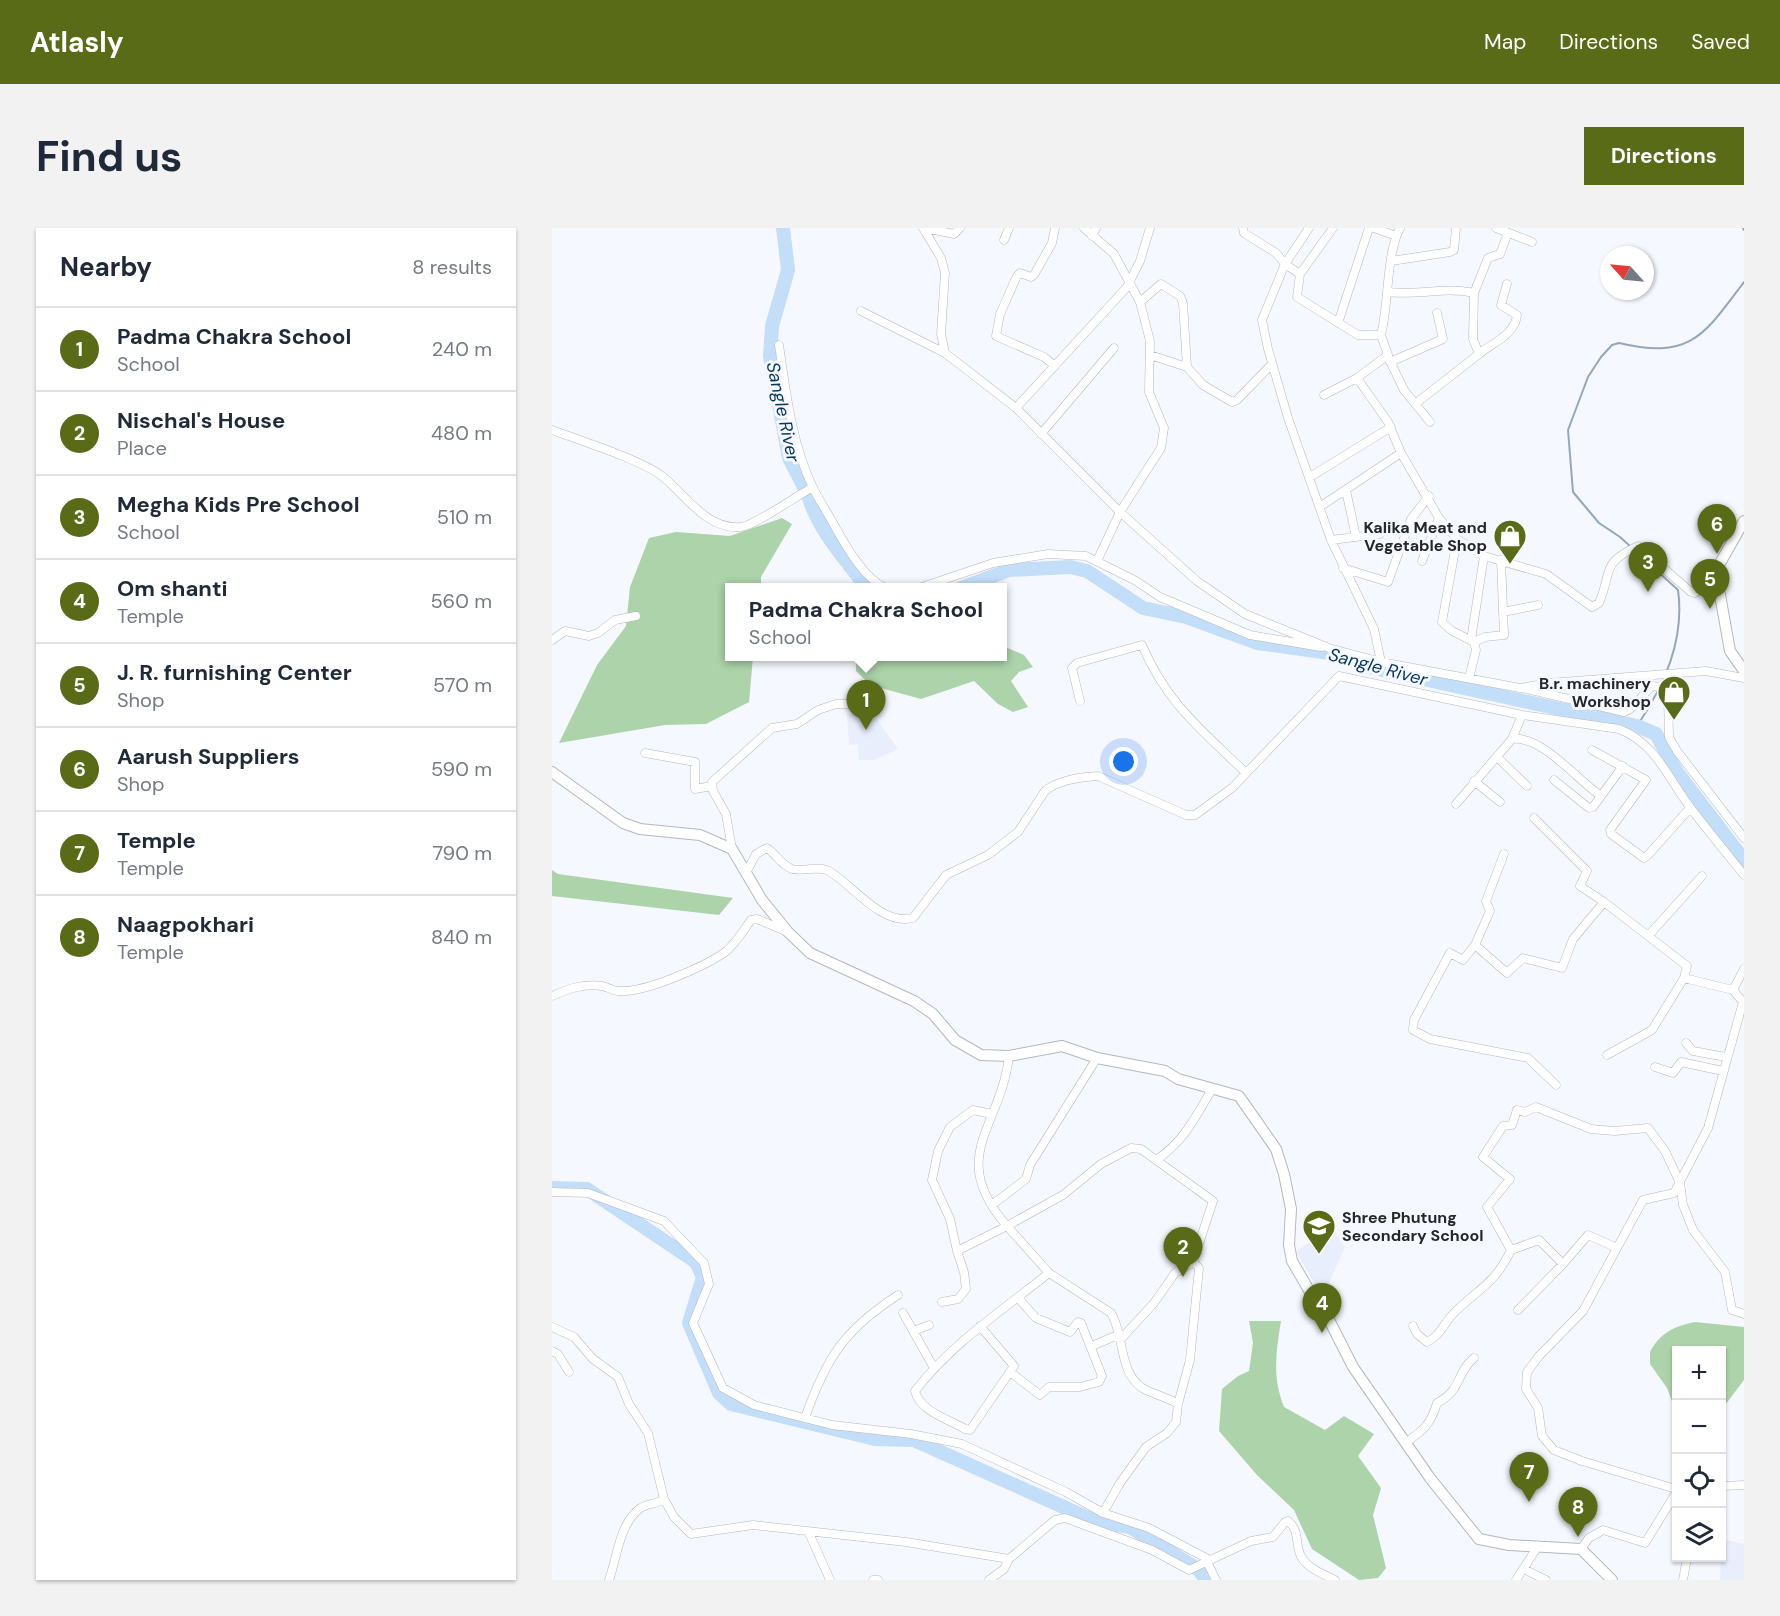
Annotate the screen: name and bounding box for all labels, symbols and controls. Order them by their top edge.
text: Atlasly [30,24,124,61]
text: Map [1484,28,1526,56]
text: Directions [1559,28,1658,56]
text: Saved [1691,28,1750,56]
button: Directions [1584,127,1744,185]
text: Find us [36,129,182,184]
north arrow [1600,246,1654,300]
text: Nearby [60,250,152,284]
text: 8 results [412,254,492,280]
text: Padma Chakra School [117,322,351,351]
text: 1 [76,336,83,362]
text: 240 m [432,336,492,362]
text: School [117,351,180,377]
water label: Sangle River [761,360,806,465]
text: Nischal's House [117,406,285,435]
text: 2 [74,420,85,446]
text: 480 m [431,420,492,446]
text: Place [117,435,167,461]
text: Megha Kids Pre School [117,490,360,519]
text: 3 [73,504,86,530]
text: 510 m [437,504,492,530]
pin: 6 [1698,504,1736,554]
place label: Kalika Meat and Vegetable Shop [1364,517,1487,556]
shop icon: Kalika Meat and Vegetable Shop [1492,518,1528,565]
text: School [117,519,180,545]
pin: 3 [1628,542,1668,592]
pin: 5 [1690,560,1730,609]
text: Om shanti [117,574,227,603]
popup [725,583,1007,661]
text: 4 [73,588,86,614]
text: 560 m [430,588,492,614]
text: Padma Chakra School [749,595,983,624]
text: Temple [117,603,184,629]
text: School [749,624,812,650]
water label: Sangle River [1326,642,1431,692]
text: J. R. furnishing Center [117,658,352,687]
text: 5 [73,672,86,698]
text: 570 m [433,672,492,698]
place label: B.r. machinery Workshop [1539,673,1651,712]
shop icon: B.r. machinery Workshop [1656,674,1692,721]
pin: 1 [846,680,886,730]
text: Shop [117,687,164,713]
text: Aarush Suppliers [117,742,300,771]
your location [1109,747,1138,776]
text: 6 [73,756,86,782]
text: 590 m [431,756,492,782]
text: Shop [117,771,164,797]
text: Temple [117,826,196,855]
text: 7 [74,840,85,866]
text: 790 m [432,840,492,866]
text: Temple [117,855,184,881]
text: Naagpokhari [117,910,254,939]
text: 8 [73,924,86,950]
text: 840 m [431,924,492,950]
text: Temple [117,939,184,965]
place label: Shree Phutung Secondary School [1342,1207,1484,1246]
school or university icon: Shree Phutung Secondary School [1301,1208,1337,1255]
pin: 2 [1164,1228,1202,1277]
pin: 4 [1302,1284,1342,1333]
map controls [1672,1346,1726,1562]
button: + [1672,1346,1726,1400]
button: − [1672,1400,1726,1454]
pin: 7 [1510,1452,1548,1502]
button: locate [1672,1454,1726,1508]
pin: 8 [1558,1488,1598,1537]
button: layers [1672,1508,1726,1562]

